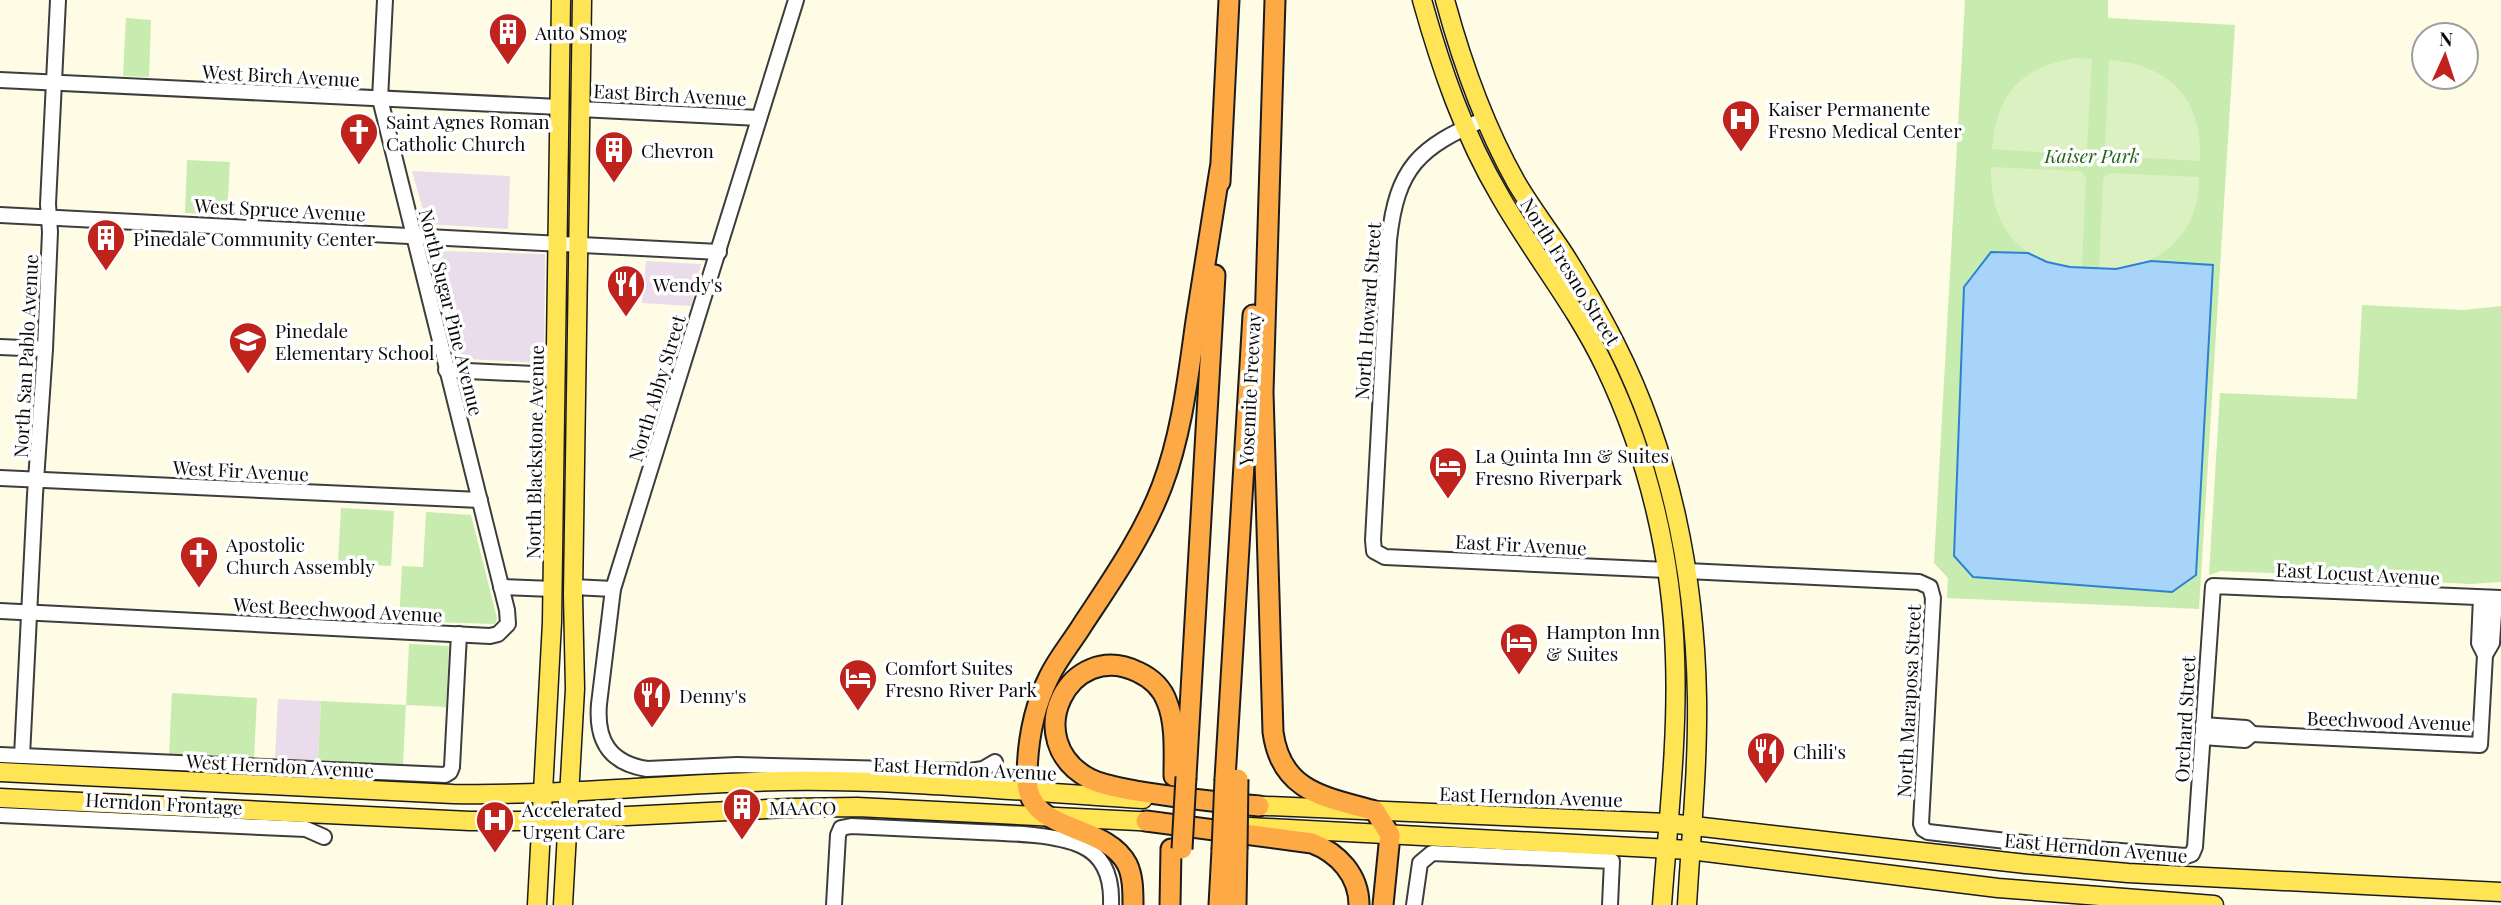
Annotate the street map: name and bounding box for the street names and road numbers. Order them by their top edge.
street label: West Birch Avenue [201,58,360,92]
street label: East Birch Avenue [593,77,747,111]
street label: West Spruce Avenue [193,191,366,226]
street label: North Fresno Street [1515,192,1627,350]
street label: North Sugar Pine Avenue [414,206,490,418]
street label: North Howard Street [1348,221,1386,401]
street label: North San Pablo Avenue [7,254,43,458]
street label: North Abby Street [621,311,691,464]
street label: Yosemite Freeway [1232,311,1266,467]
street label: North Blackstone Avenue [519,345,549,559]
street label: West Fir Avenue [171,453,310,487]
street label: East Fir Avenue [1454,528,1588,560]
street label: East Locust Avenue [2275,556,2441,590]
street label: West Beechwood Avenue [232,590,443,627]
street label: North Maraposa Street [1890,604,1926,798]
street label: Orchard Street [2168,655,2200,783]
street label: Beechwood Avenue [2306,704,2472,736]
street label: West Herndon Avenue [184,747,375,783]
street label: East Herndon Avenue [873,750,1057,786]
street label: East Herndon Avenue [1439,780,1623,812]
street label: Herndon Frontage [85,786,243,820]
street label: East Herndon Avenue [2003,826,2189,868]

